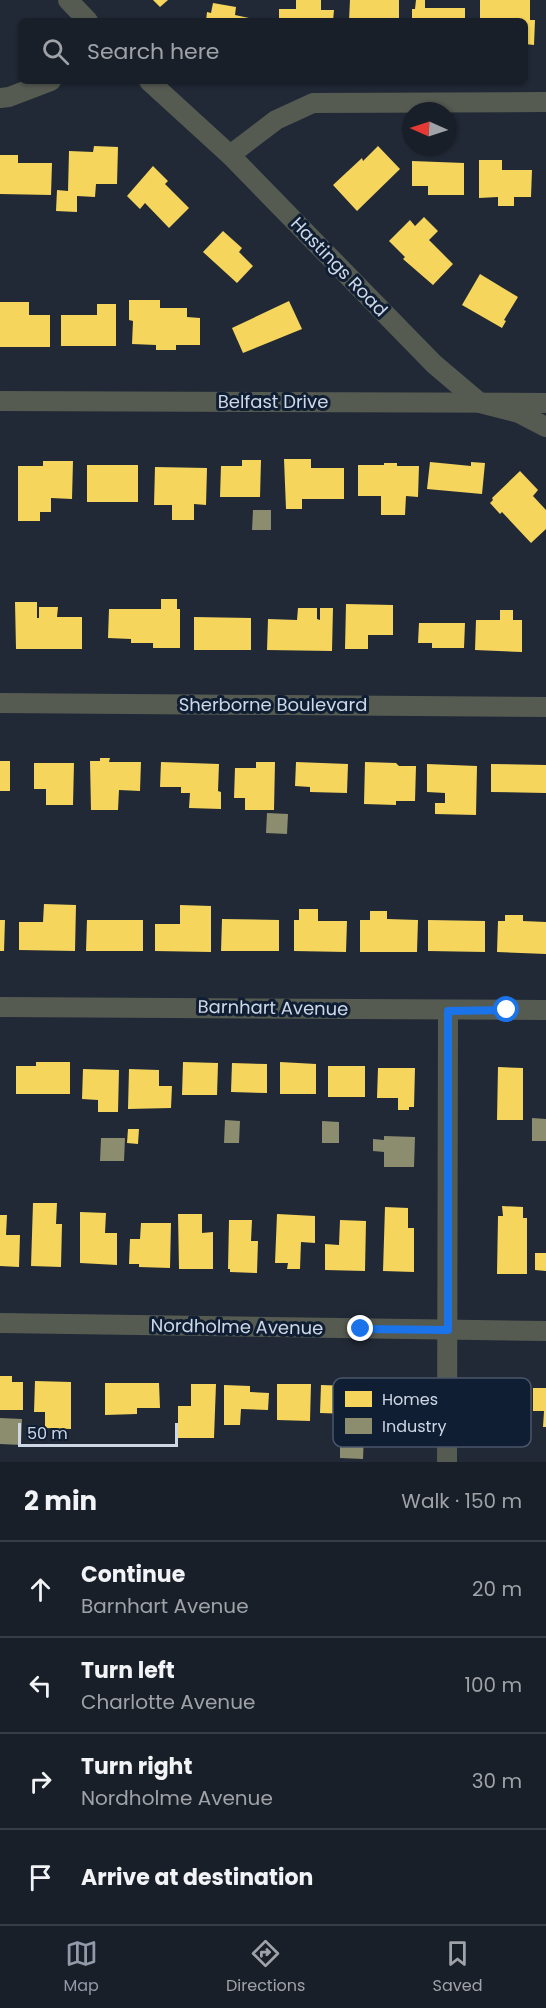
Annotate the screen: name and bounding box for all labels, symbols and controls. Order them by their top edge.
search box [18,18,528,84]
icon: search [39,35,72,68]
text: Search here [87,36,220,67]
north arrow [402,102,456,156]
street label: Hastings Road [285,211,393,322]
street label: Belfast Drive [218,389,328,414]
street label: Sherborne Boulevard [179,692,367,717]
street label: Barnhart Avenue [197,994,349,1021]
route start [493,996,519,1022]
street label: Nordholme Avenue [150,1312,324,1341]
route end [347,1315,373,1341]
legend [333,1378,531,1447]
text: Homes [382,1388,438,1411]
text: Industry [382,1415,446,1438]
scale bar [18,1420,178,1448]
text: 50 m [27,1422,68,1445]
text: 2 min [24,1483,97,1519]
text: Walk · 150 m [401,1487,522,1515]
text: Continue [81,1559,185,1590]
icon: ahead [24,1573,57,1606]
text: 20 m [472,1575,522,1603]
text: Barnhart Avenue [81,1592,249,1620]
text: Turn left [81,1655,175,1686]
icon: left [24,1669,57,1702]
text: 100 m [465,1671,522,1699]
text: Charlotte Avenue [81,1688,255,1716]
text: Turn right [81,1751,192,1782]
icon: right [24,1765,57,1798]
text: 30 m [472,1767,522,1795]
text: Nordholme Avenue [81,1784,273,1812]
icon: arrive [24,1861,57,1894]
text: Arrive at destination [81,1862,313,1893]
tab: Map [64,1937,99,1998]
tab: Directions [226,1937,305,1998]
tab: Saved [433,1937,482,1998]

